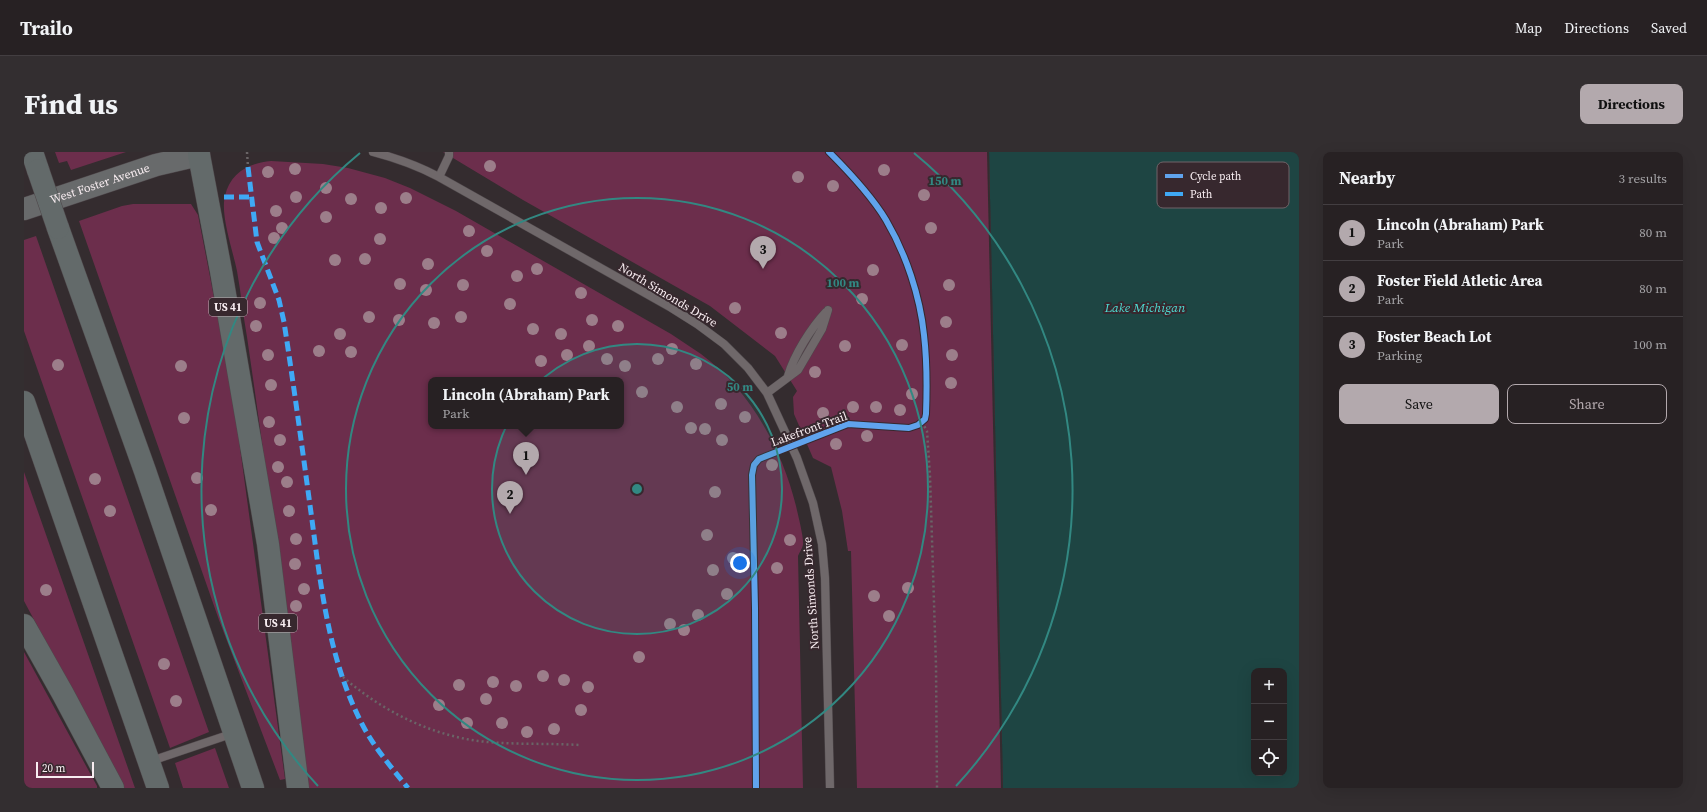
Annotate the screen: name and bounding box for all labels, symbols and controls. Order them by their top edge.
text: Trailo [20,15,73,41]
text: Map [1515,18,1542,38]
text: Directions [1564,18,1629,38]
text: Saved [1651,18,1687,38]
button: Directions [1580,84,1683,124]
text: Find us [24,85,118,123]
street label: West Foster Avenue [48,160,152,208]
legend [1157,162,1289,208]
text: Nearby [1339,166,1395,190]
text: Cycle path [1190,169,1242,184]
text: 3 results [1619,170,1667,187]
text: 150 m [929,173,962,189]
text: Path [1190,187,1213,202]
text: Lincoln (Abraham) Park [1377,214,1544,235]
text: 1 [1348,224,1356,241]
text: 80 m [1639,224,1667,241]
text: Park [1377,235,1404,252]
pin: 3 [750,236,776,269]
street label: North Simonds Drive [616,259,720,331]
text: Foster Field Atletic Area [1377,270,1542,291]
text: 100 m [827,275,860,291]
text: 2 [1348,280,1356,297]
text: 80 m [1639,280,1667,297]
text: Park [1377,291,1404,308]
road number: US 41 [209,298,247,316]
water label: Lake Michigan [1104,299,1186,316]
text: Foster Beach Lot [1377,326,1491,347]
text: 3 [1348,336,1356,353]
text: 100 m [1633,336,1667,353]
text: Parking [1377,347,1422,364]
popup [428,377,624,429]
text: 50 m [727,379,753,395]
text: Lincoln (Abraham) Park [443,384,609,405]
button: Save [1339,384,1499,424]
button: Share [1507,384,1667,424]
text: Park [443,405,469,422]
street label: Lakefront Trail [769,408,850,450]
pin: 1 [513,442,539,475]
pin: 2 [497,481,523,514]
centre of rings [630,482,644,496]
street label: North Simonds Drive [799,536,823,650]
your location [730,553,750,573]
road number: US 41 [259,614,297,632]
map controls [1251,668,1287,776]
button: + [1251,668,1287,704]
button: − [1251,704,1287,740]
button: locate [1251,740,1287,776]
scale bar [36,760,94,779]
text: 20 m [42,761,65,776]

